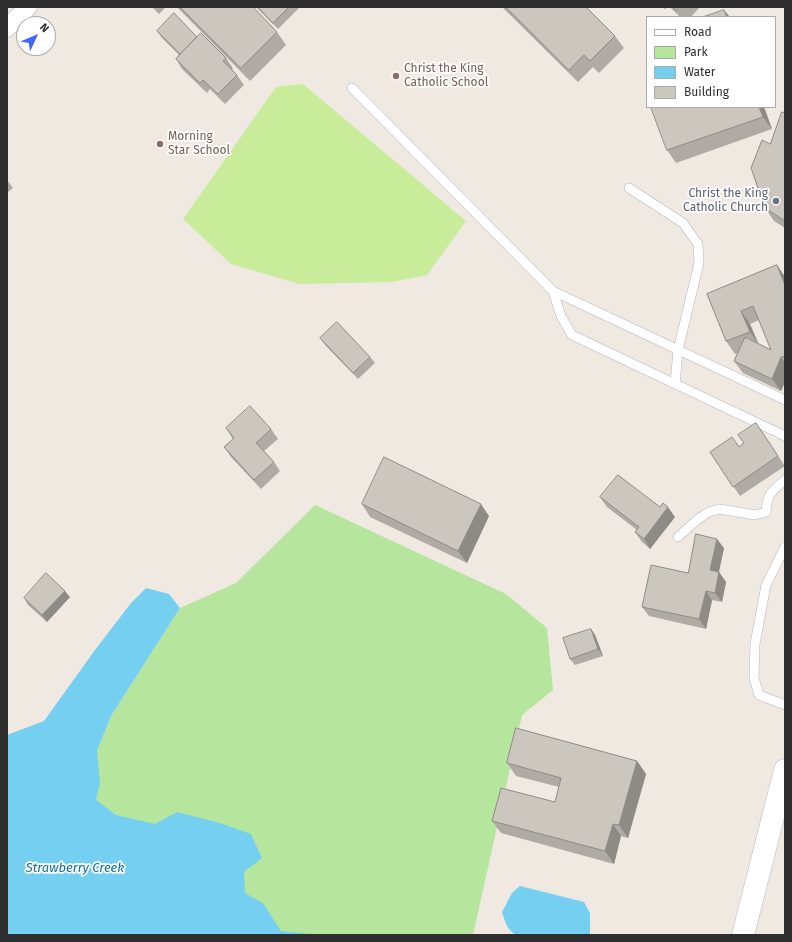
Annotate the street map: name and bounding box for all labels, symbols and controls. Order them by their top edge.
north arrow [16,16,56,56]
legend [646,16,776,108]
text: N [37,21,51,35]
text: Road [684,25,712,39]
text: Park [684,45,708,59]
place label: Christ the King Catholic School [404,62,488,90]
text: Water [684,65,715,79]
marker: Christ the King Catholic School [391,71,401,81]
text: Building [684,85,729,99]
place label: Morning Star School [168,130,230,158]
marker: Morning Star School [155,139,165,149]
place label: Christ the King Catholic Church [683,187,768,215]
marker: Christ the King Catholic Church [771,196,781,206]
water label: Strawberry Creek [26,860,124,876]

